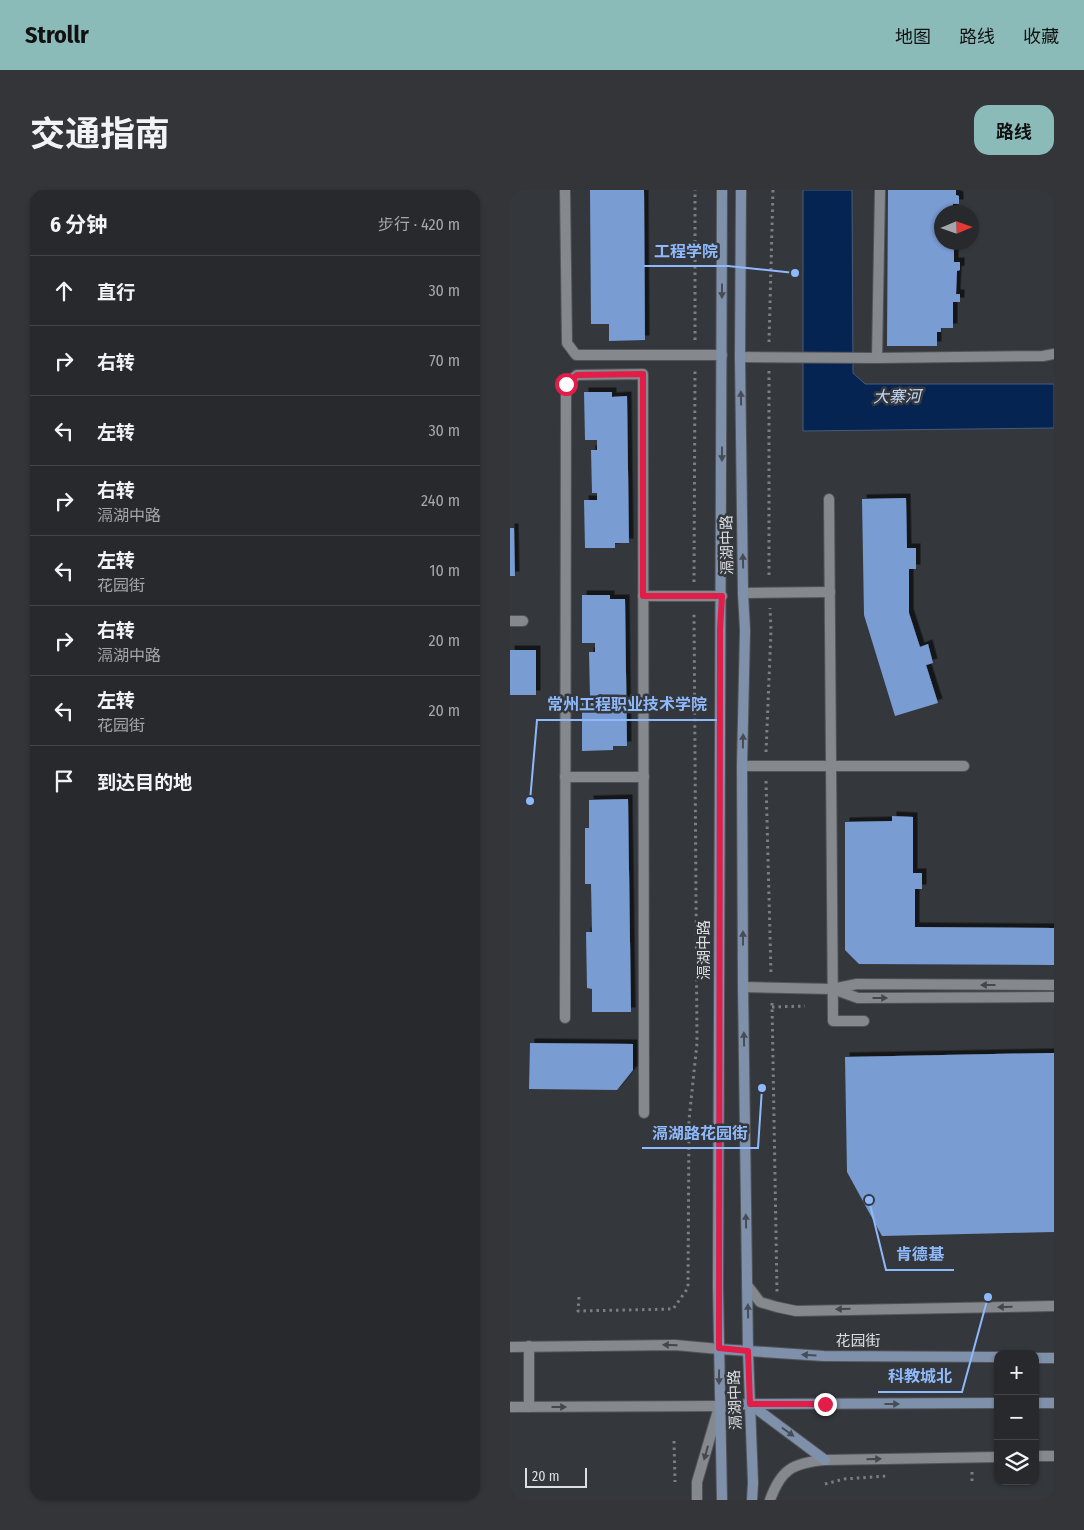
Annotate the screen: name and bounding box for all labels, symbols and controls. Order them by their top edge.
text: Strollr [25,21,89,49]
text: 地图 [895,26,931,48]
text: 路线 [959,26,995,48]
text: 收藏 [1023,26,1059,48]
button: 路线 [974,105,1054,155]
text: 交通指南 [30,113,170,155]
north arrow [934,205,979,250]
text: 6 分钟 [50,212,107,238]
text: 步行 · 420 m [378,215,460,234]
callout: 工程学院 [644,235,728,266]
text: 工程学院 [654,242,718,261]
icon: ahead [50,277,78,305]
text: 直行 [97,281,135,304]
text: 30 m [428,281,460,300]
one-way arrow [718,283,726,299]
icon: right [50,347,78,375]
text: 右转 [97,351,135,374]
text: 70 m [429,351,460,370]
route start [555,373,578,396]
water label: 大寨河 [873,387,924,406]
one-way arrow [737,390,745,406]
icon: left [50,417,78,445]
text: 左转 [97,421,135,444]
text: 30 m [428,421,460,440]
one-way arrow [718,446,726,462]
text: 右转 [97,479,135,502]
icon: right [50,487,78,515]
text: 240 m [421,491,460,510]
text: 滆湖中路 [97,506,161,525]
street label: 滆湖中路 [717,515,737,575]
text: 左转 [97,549,135,572]
one-way arrow [738,552,746,568]
icon: left [50,557,78,585]
text: 10 m [429,561,460,580]
text: 花园街 [97,576,145,595]
text: 右转 [97,619,135,642]
icon: right [50,627,78,655]
text: 20 m [429,631,460,650]
text: 滆湖中路 [97,646,161,665]
text: 左转 [97,689,135,712]
callout: 常州工程职业技术学院 [537,689,717,720]
text: 常州工程职业技术学院 [547,695,707,714]
icon: left [50,697,78,725]
text: 20 m [429,701,460,720]
text: 花园街 [97,716,145,735]
one-way arrow [739,732,747,748]
icon: arrive [50,767,78,795]
text: 到达目的地 [97,771,192,794]
street label: 滆湖中路 [695,920,713,980]
one-way arrow [739,930,747,946]
one-way arrow [980,981,996,989]
one-way arrow [872,994,888,1002]
one-way arrow [740,1031,748,1047]
callout: 滆湖路花园街 [642,1117,758,1148]
text: 滆湖路花园街 [652,1124,748,1143]
one-way arrow [742,1213,750,1229]
callout: 肯德基 [886,1239,954,1270]
text: 肯德基 [896,1245,945,1264]
one-way arrow [744,1302,752,1318]
one-way arrow [997,1303,1013,1311]
one-way arrow [835,1305,851,1313]
street label: 花园街 [835,1332,881,1350]
one-way arrow [662,1341,678,1349]
map controls [994,1350,1039,1485]
button: + [994,1350,1039,1395]
one-way arrow [801,1351,817,1359]
callout: 科教城北 [878,1361,962,1392]
text: 科教城北 [888,1367,952,1386]
one-way arrow [715,1370,723,1386]
street label: 滆湖中路 [725,1370,745,1430]
route end [814,1393,837,1416]
button: − [994,1395,1039,1440]
one-way arrow [884,1400,900,1408]
one-way arrow [551,1403,567,1411]
one-way arrow [781,1427,794,1437]
button: layers [994,1440,1039,1485]
one-way arrow [701,1445,709,1460]
one-way arrow [866,1455,882,1463]
scale bar [525,1465,588,1488]
text: 20 m [532,1468,560,1485]

